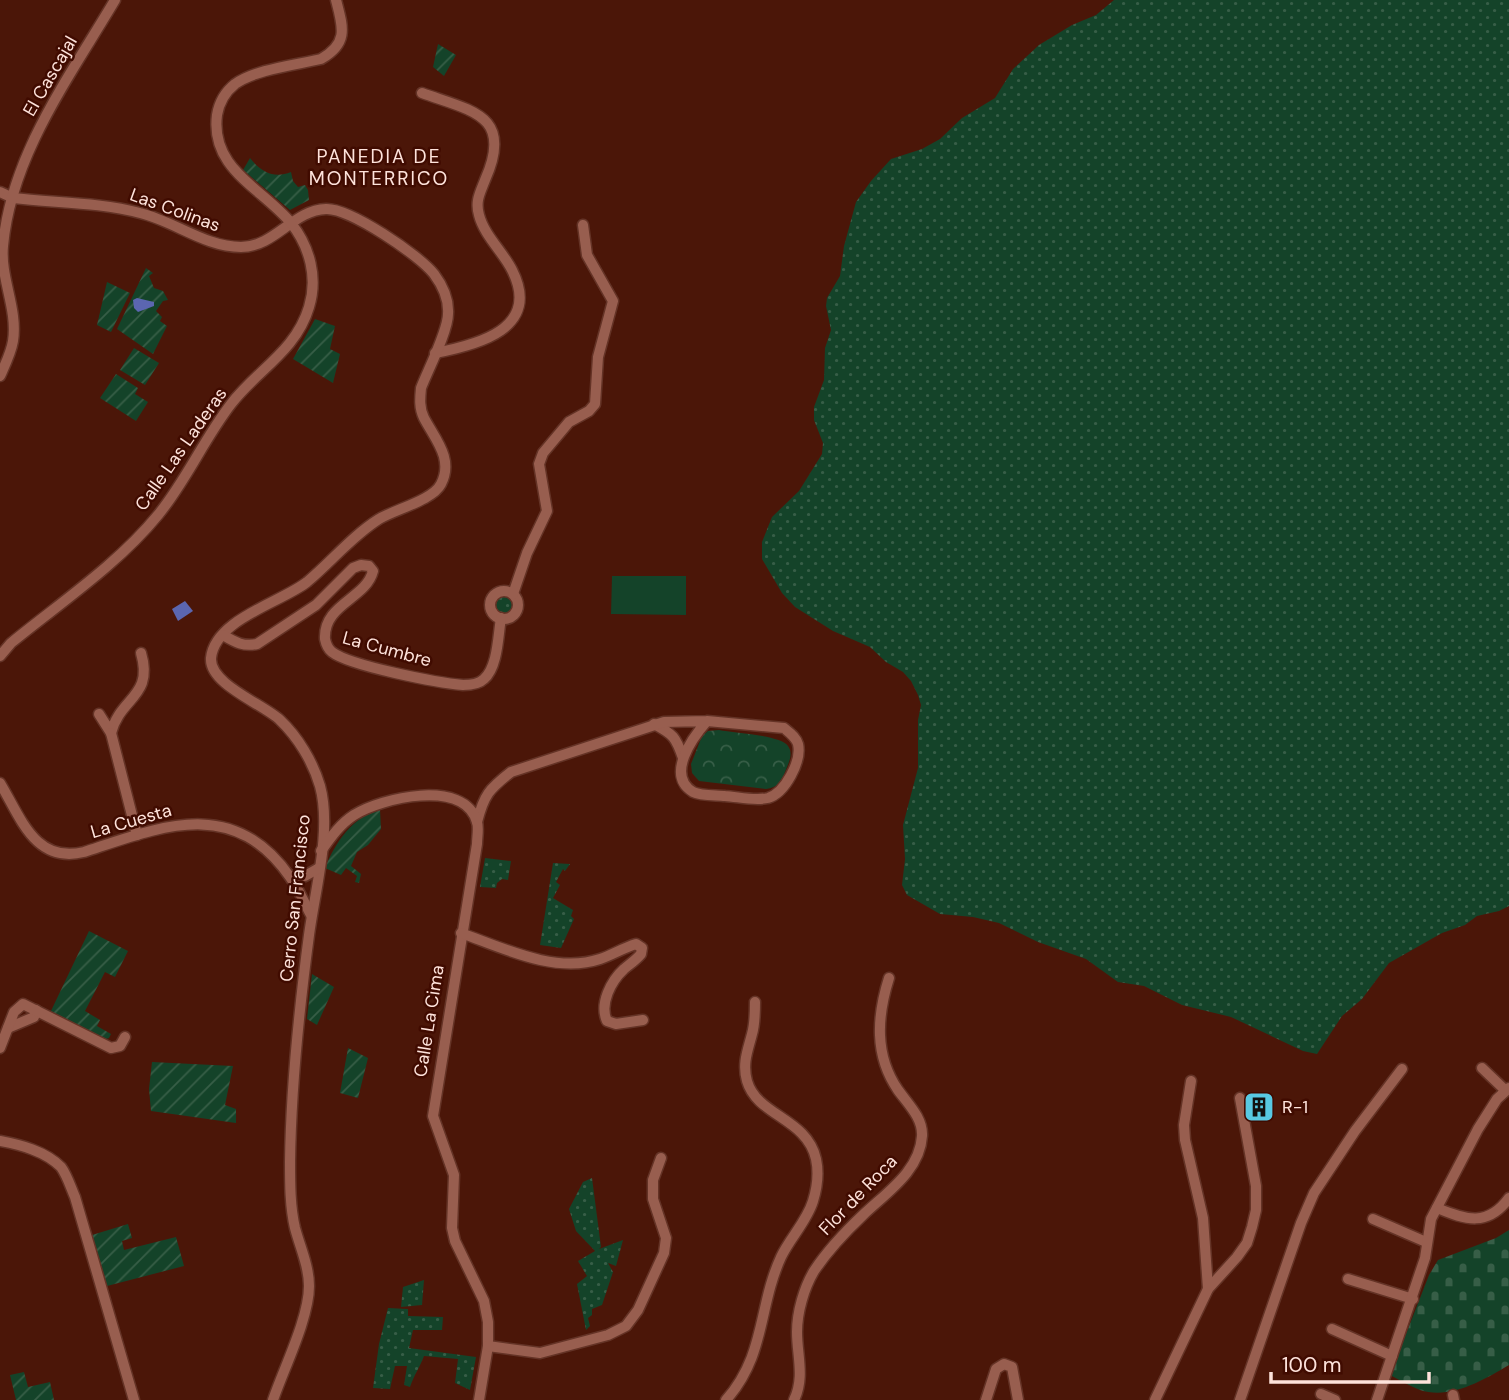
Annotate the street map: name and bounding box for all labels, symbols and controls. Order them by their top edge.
street label: El Cascajal [17,31,83,121]
district label: PANEDIA DE MONTERRICO [309,144,449,191]
street label: Las Colinas [127,183,223,237]
street label: Calle Las Laderas [130,383,232,515]
street label: La Cumbre [340,626,434,672]
street label: La Cuesta [88,798,174,844]
street label: Cerro San Francisco [274,813,316,983]
street label: Calle La Cima [408,963,450,1079]
building icon: R-1 [1242,1090,1276,1124]
place label: R-1 [1282,1095,1308,1119]
street label: Flor de Roca [814,1150,902,1240]
scale bar [1271,1340,1428,1384]
text: 100 m [1282,1351,1342,1379]

